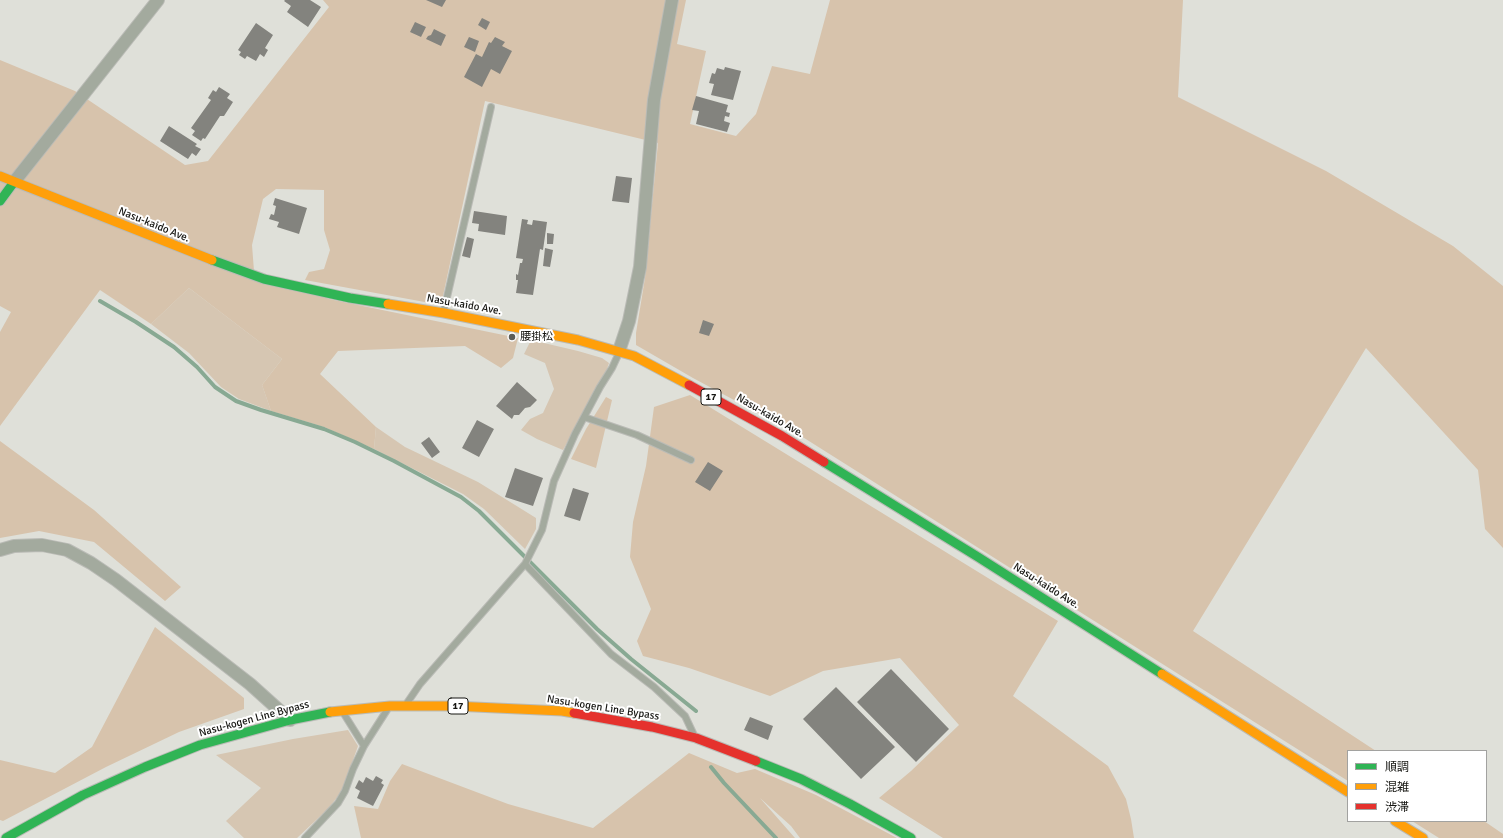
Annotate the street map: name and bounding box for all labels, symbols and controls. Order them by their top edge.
street label: Nasu-kaido Ave. [116,205,192,245]
street label: Nasu-kaido Ave. [426,292,502,318]
place label: 腰掛松 [520,330,553,344]
marker: 腰掛松 [507,332,517,342]
road number: 17 [701,389,721,405]
street label: Nasu-kaido Ave. [734,391,806,441]
street label: Nasu-kaido Ave. [1010,560,1082,612]
street label: Nasu-kogen Line Bypass [546,693,660,723]
street label: Nasu-kogen Line Bypass [197,698,311,740]
road number: 17 [448,698,468,714]
legend [1347,750,1487,822]
text: 順調 [1385,760,1409,775]
text: 混雑 [1385,780,1409,795]
text: 渋滞 [1385,800,1409,815]

